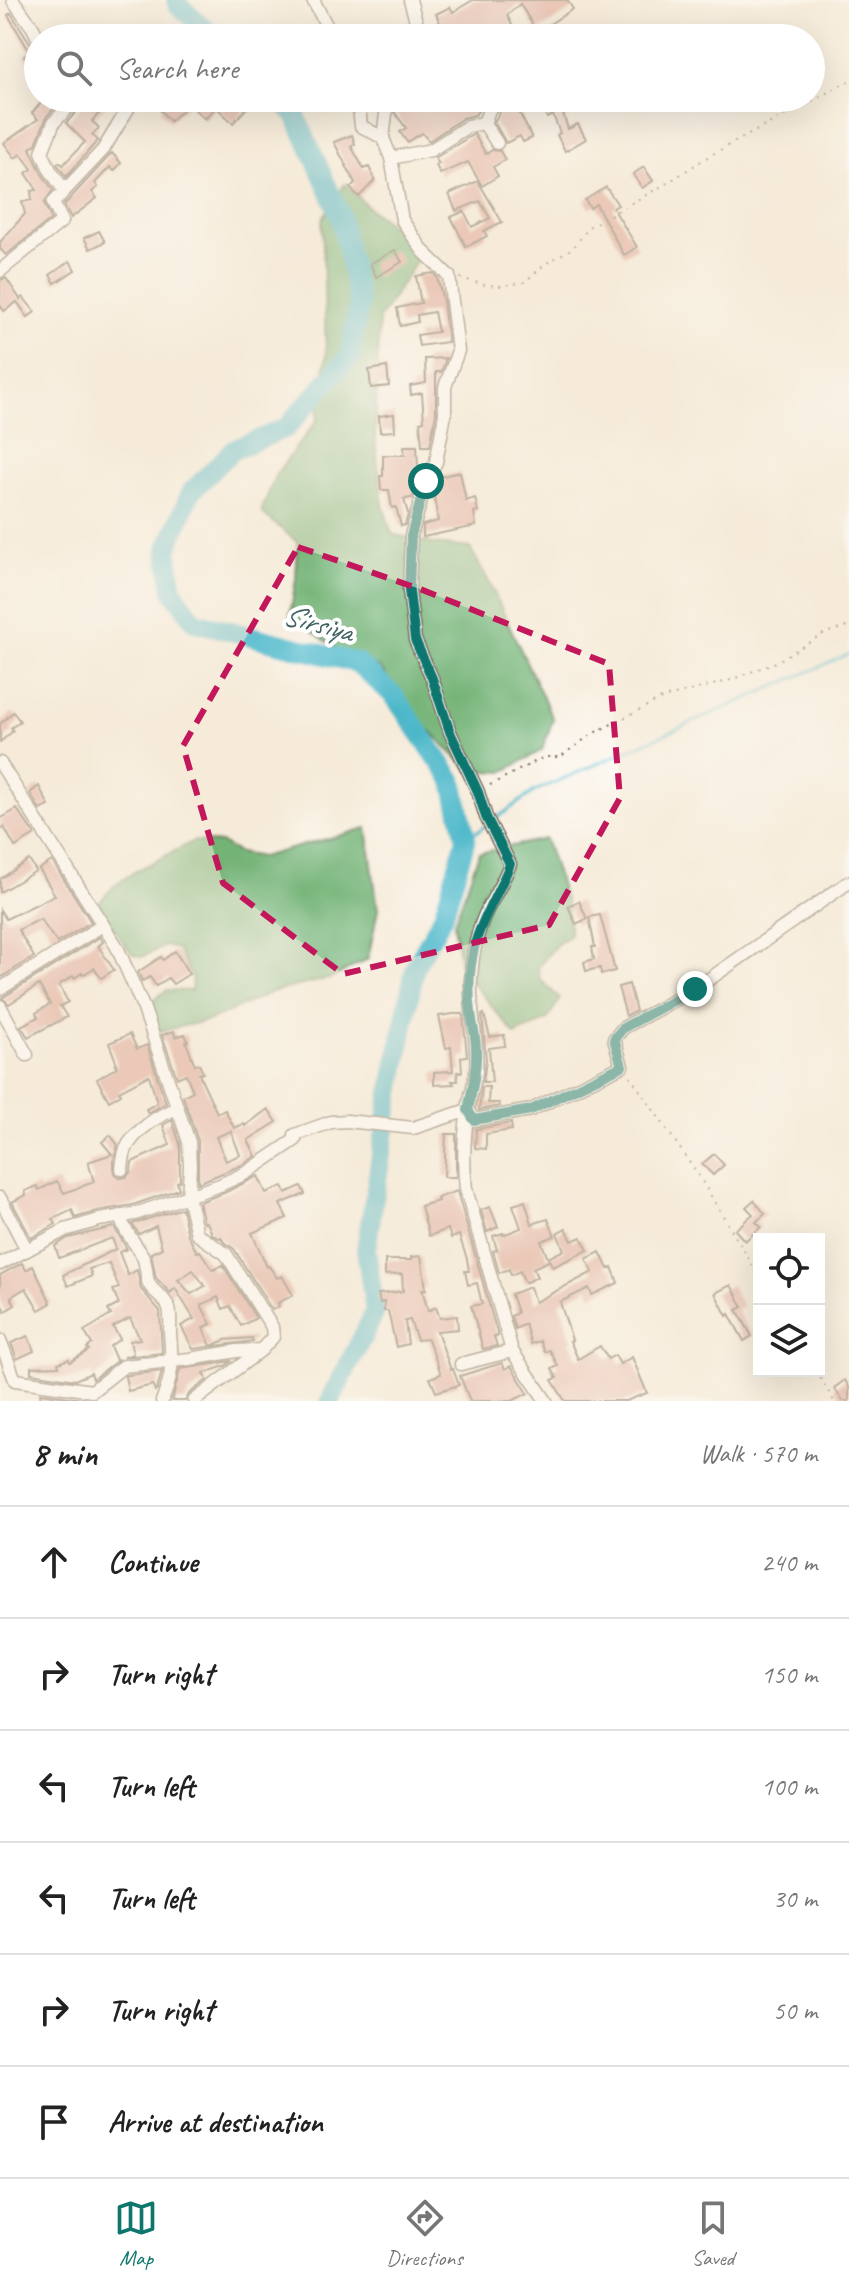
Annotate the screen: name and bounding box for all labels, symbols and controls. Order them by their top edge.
search box [24,24,825,112]
icon: search [52,46,96,90]
text: Search here [116,49,238,87]
route start [408,463,444,499]
water label: Sirsiya [279,596,360,651]
route end [677,971,713,1007]
map controls [753,1233,825,1377]
button: locate [753,1233,825,1305]
button: layers [753,1305,825,1377]
text: 8 min [32,1432,97,1475]
text: Walk · 570 m [700,1437,817,1470]
icon: ahead [32,1540,76,1584]
text: Continue [108,1543,198,1581]
text: 240 m [761,1546,817,1579]
icon: right [32,1652,76,1696]
text: Turn right [108,1655,213,1693]
text: 150 m [761,1658,817,1691]
icon: left [32,1764,76,1808]
text: Turn left [108,1767,195,1805]
text: 100 m [761,1770,817,1803]
icon: left [32,1876,76,1920]
text: Turn left [108,1879,195,1917]
text: 30 m [773,1882,817,1915]
icon: right [32,1988,76,2032]
text: Turn right [108,1991,213,2029]
text: 50 m [773,1994,817,2027]
icon: arrive [32,2100,76,2144]
text: Arrive at destination [108,2103,323,2141]
tab: Map [114,2196,158,2272]
tab: Directions [386,2196,463,2272]
tab: Saved [691,2196,735,2272]

